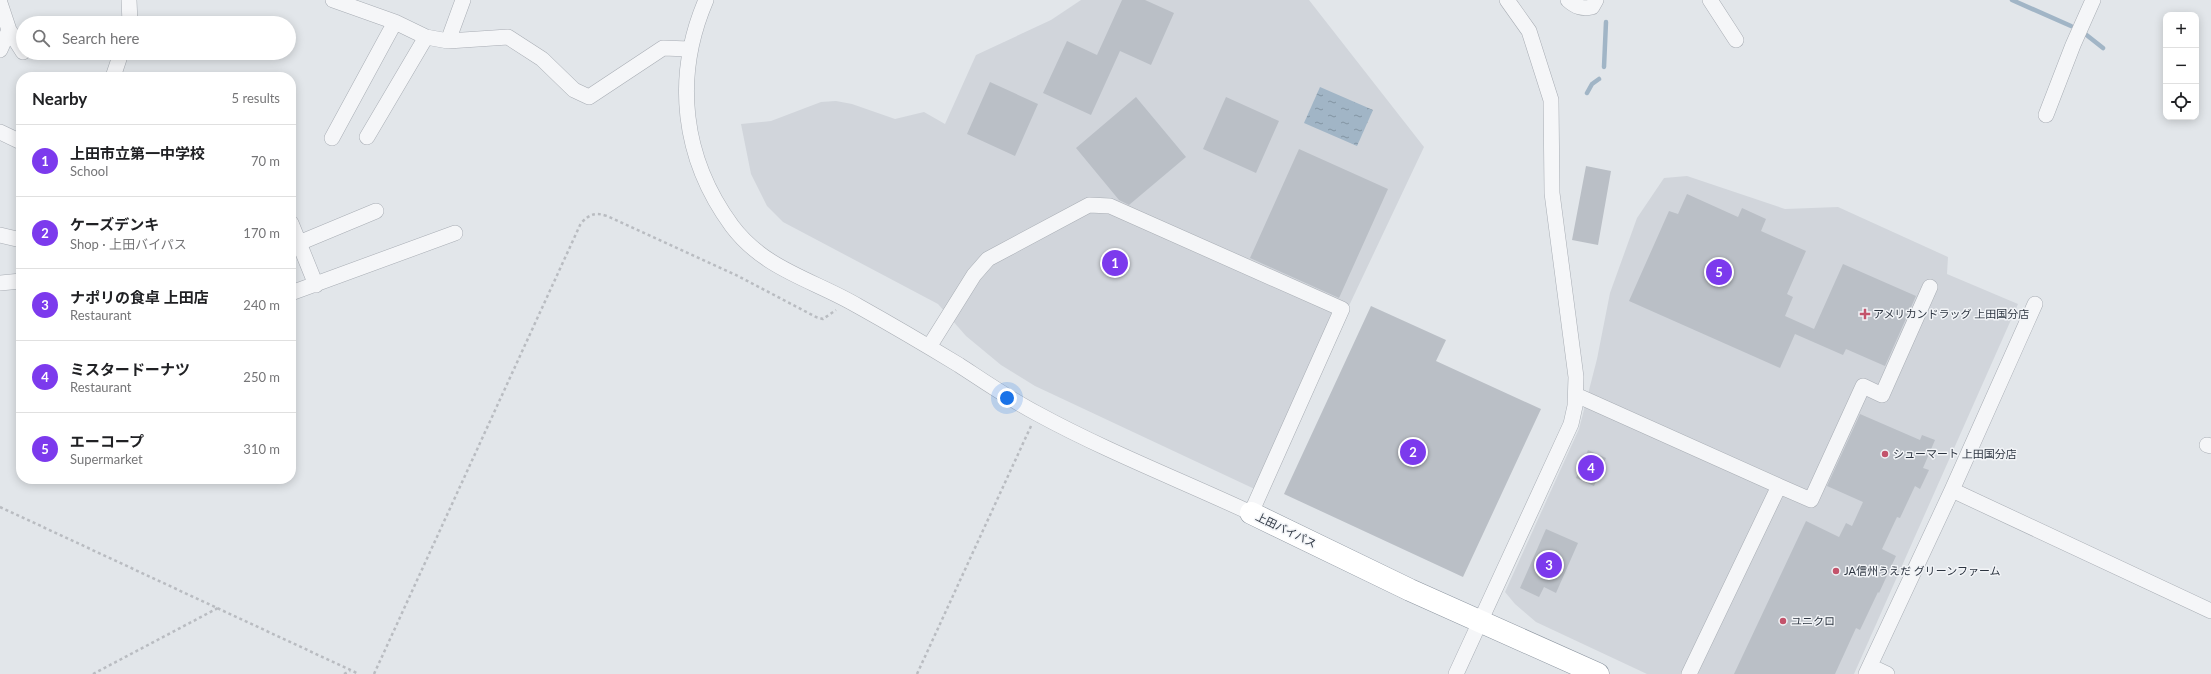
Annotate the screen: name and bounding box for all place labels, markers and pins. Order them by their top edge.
pin: 1 [1102,248,1128,278]
pin: 5 [1706,257,1732,287]
place label: アメリカンドラッグ 上田国分店 [1873,307,2029,320]
marker: アメリカンドラッグ 上田国分店 [1860,309,1870,319]
pin: 2 [1400,437,1426,467]
place label: シューマート 上田国分店 [1893,447,2017,460]
marker: シューマート 上田国分店 [1880,449,1890,459]
pin: 4 [1578,453,1604,483]
pin: 3 [1536,550,1562,580]
place label: JA信州うえだ グリーンファーム [1844,564,2001,577]
marker: JA信州うえだ グリーンファーム [1831,566,1841,576]
place label: ユニクロ [1791,614,1835,627]
marker: ユニクロ [1778,616,1788,626]

